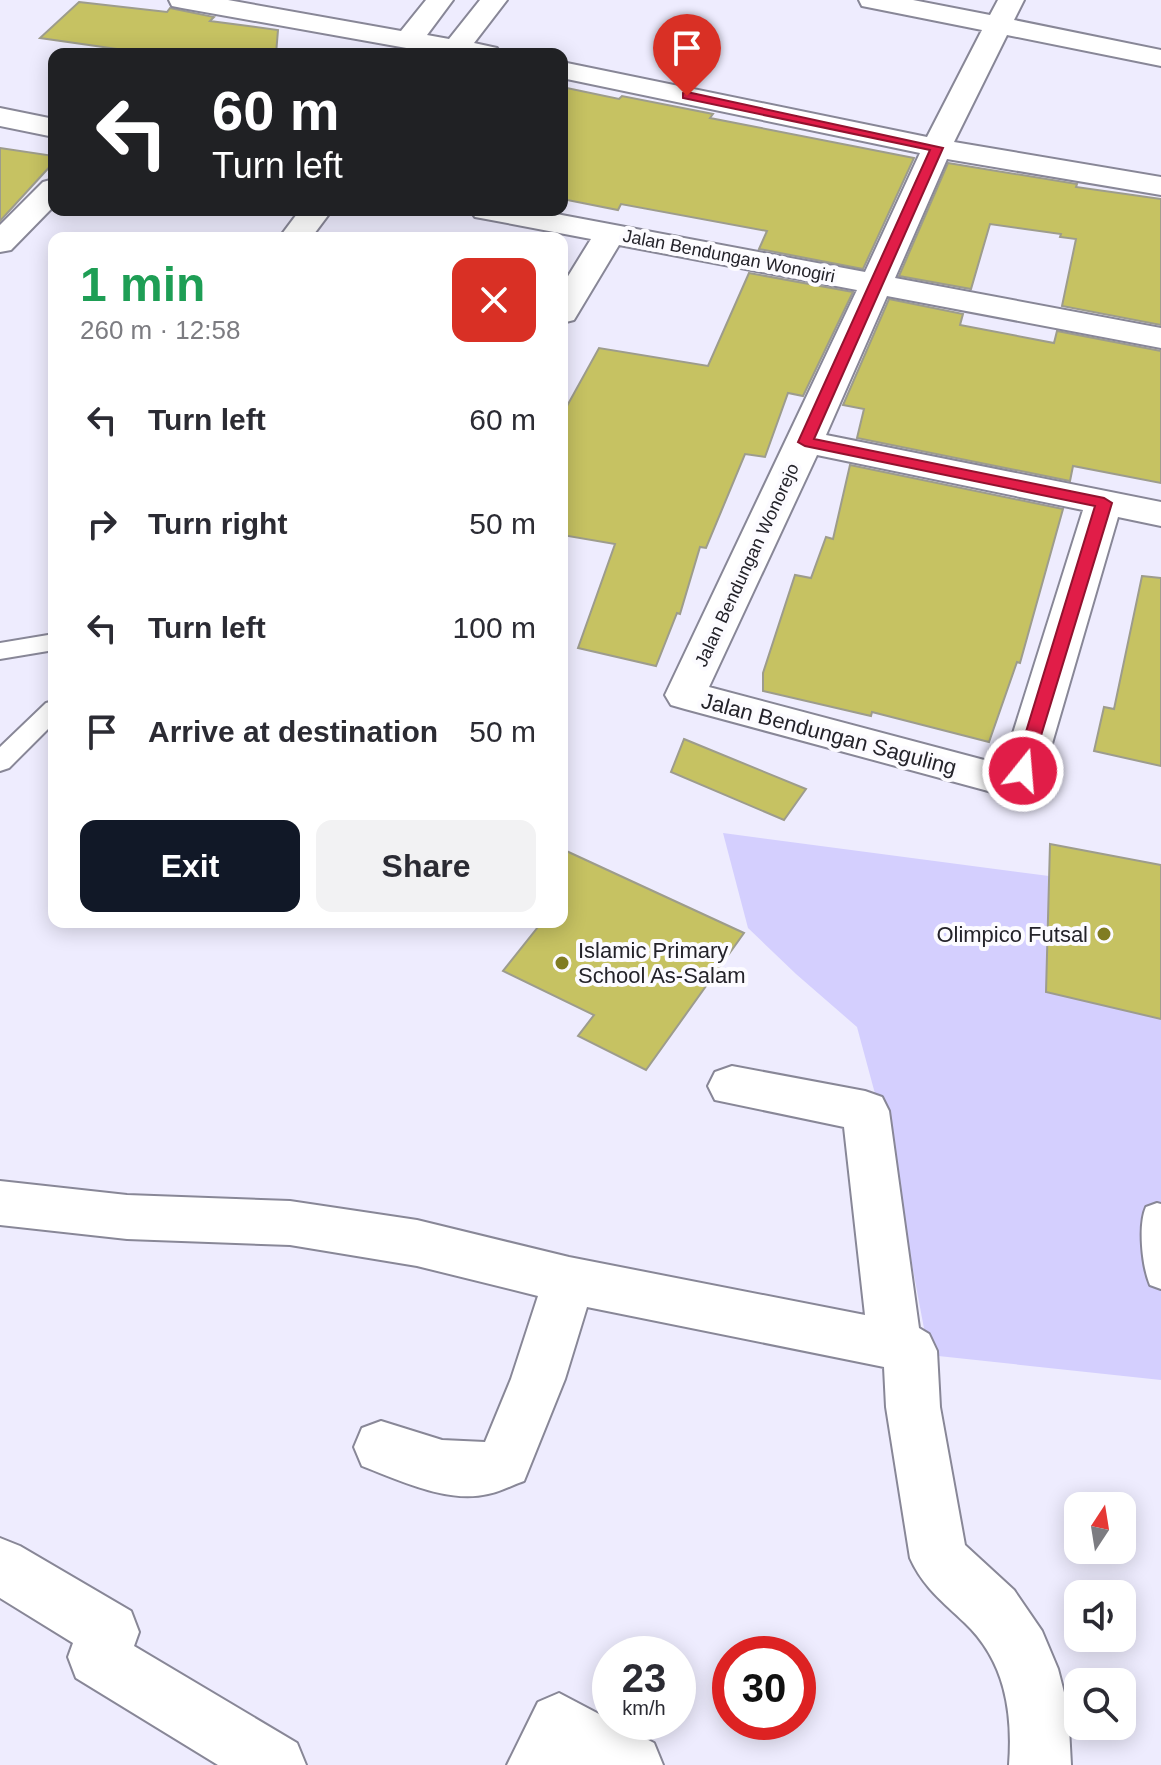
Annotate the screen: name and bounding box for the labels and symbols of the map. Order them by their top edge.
pin [653,14.0,721,96]
street label: Jalan Bendungan Wonogiri [621,226,837,286]
street label: Jalan Bendungan Wonorejo [691,460,803,670]
street label: Jalan Bendungan Saguling [699,688,959,780]
position arrow [981,729,1065,813]
place label: Olimpico Futsal [936,922,1088,947]
marker: Olimpico Futsal [1095,925,1113,943]
place label: Islamic Primary School As-Salam [578,938,746,988]
marker: Islamic Primary School As-Salam [553,954,571,972]
north arrow [1064,1492,1136,1564]
speed limit sign: 30 [712,1636,816,1740]

